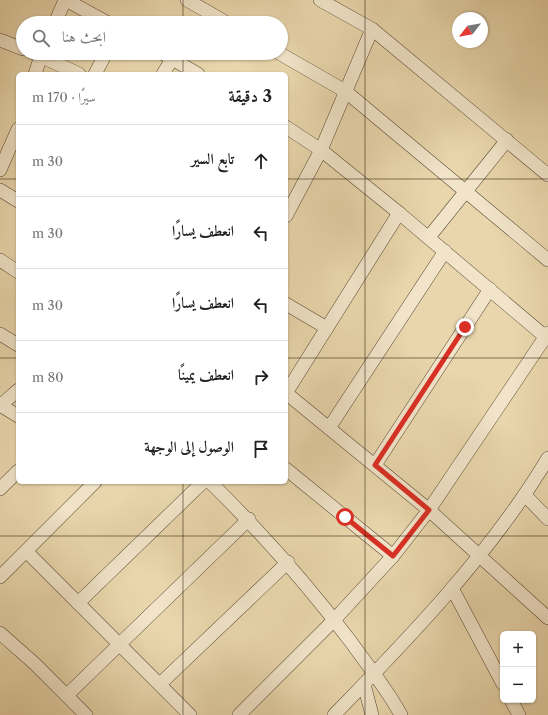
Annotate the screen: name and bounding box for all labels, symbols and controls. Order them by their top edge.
north arrow [452,12,488,48]
search box [16,16,288,60]
icon: search [30,27,52,49]
text: ابحث هنا [62,27,106,46]
text: 3 دقيقة [228,86,272,106]
text: سيرًا · 170 m [32,89,96,105]
text: تابع السير [191,149,234,168]
icon: ahead [250,150,272,172]
text: 30 m [32,153,63,169]
text: انعطف يسارًا [172,221,234,240]
icon: left [250,222,272,244]
text: 30 m [32,225,63,241]
text: انعطف يسارًا [172,293,234,312]
icon: left [250,294,272,316]
text: 30 m [32,297,63,313]
route end [456,318,474,336]
text: انعطف يمينًا [178,365,234,384]
icon: right [250,366,272,388]
text: 80 m [32,369,64,385]
text: الوصول إلى الوجهة [144,437,234,456]
icon: arrive [250,438,272,460]
route start [336,508,354,526]
map controls [500,631,536,703]
button: + [500,631,536,667]
button: − [500,667,536,703]

